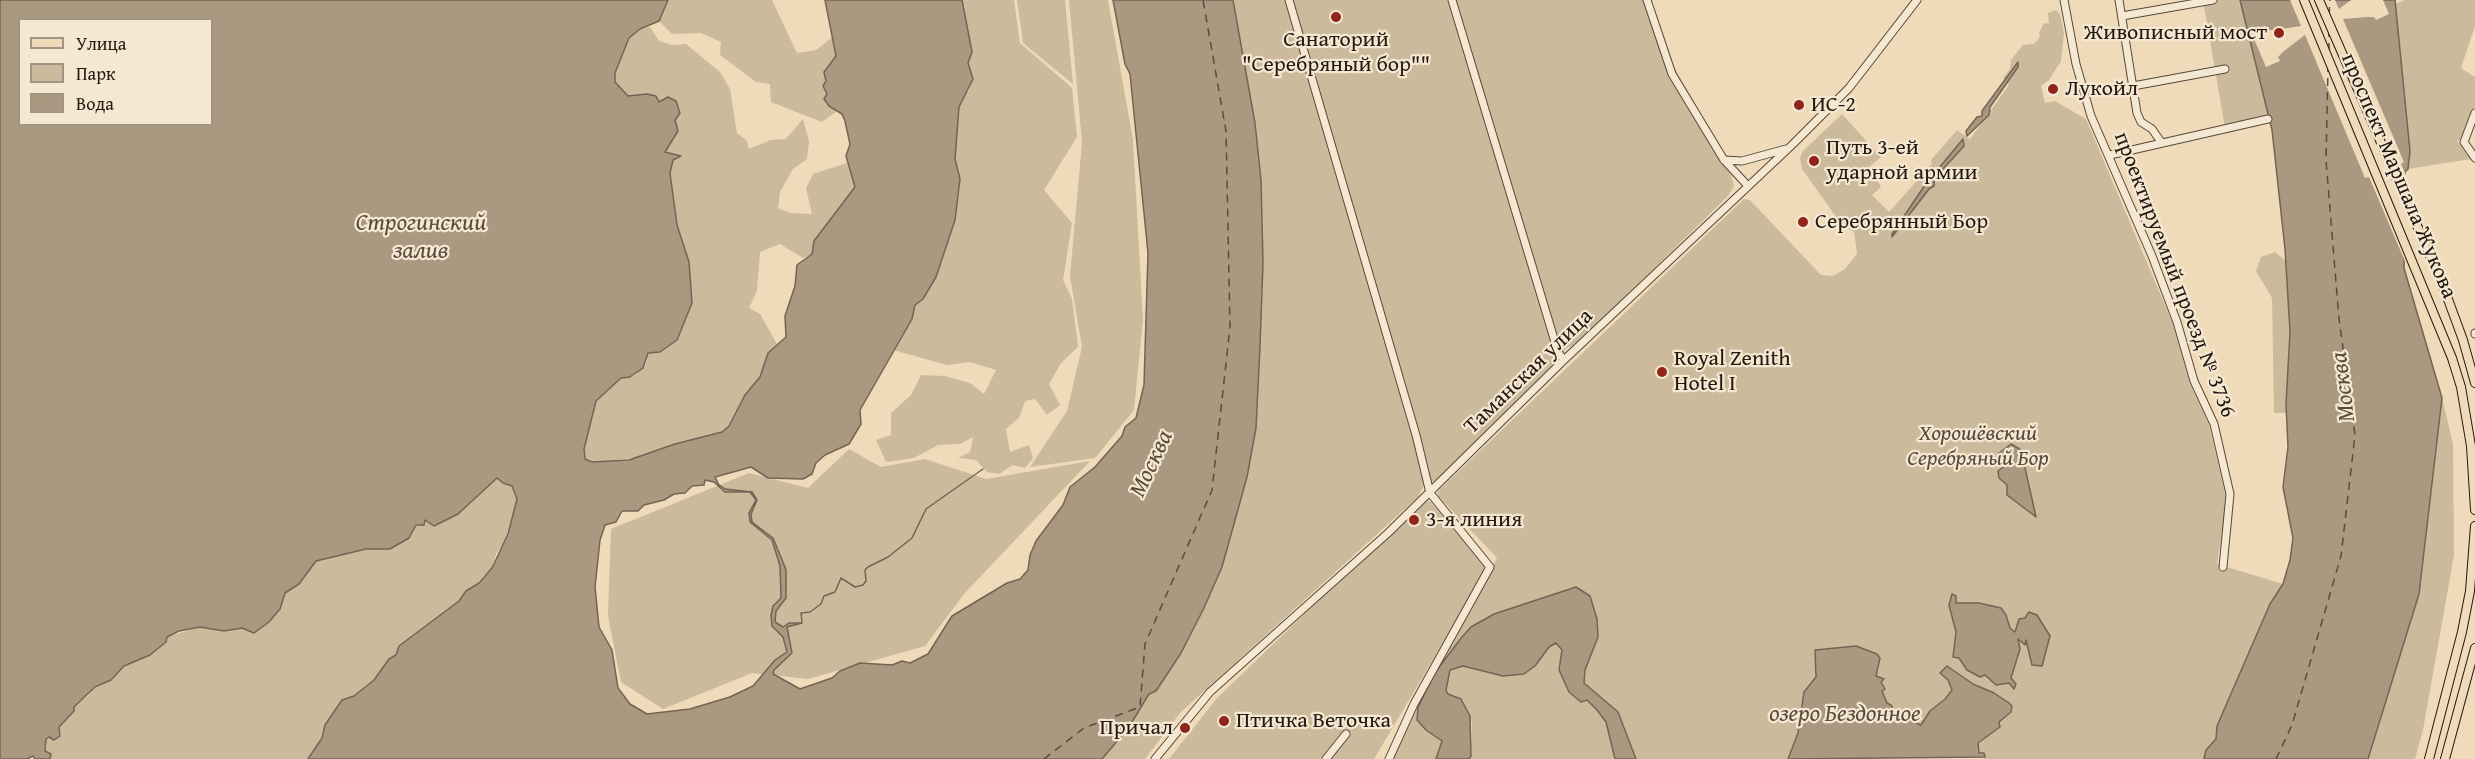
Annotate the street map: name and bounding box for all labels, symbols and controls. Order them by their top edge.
marker: Санаторий "Серебряный бор"" [1329,10,1343,24]
legend [18,18,213,126]
place label: Живописный мост [2084,20,2267,46]
marker: Живописный мост [2272,26,2286,40]
place label: Санаторий "Серебряный бор"" [1242,27,1430,78]
text: Улица [76,30,126,57]
street label: проспект Маршала Жукова [2334,49,2462,303]
text: Парк [76,60,115,87]
place label: Лукойл [2065,76,2138,102]
marker: Лукойл [2046,82,2060,96]
text: Вода [76,90,114,117]
place label: ИС-2 [1811,92,1856,118]
marker: ИС-2 [1792,98,1806,112]
street label: проектируемый проезд № 3736 [2107,129,2241,421]
place label: Путь 3-ей ударной армии [1826,135,1978,186]
marker: Путь 3-ей ударной армии [1807,154,1821,168]
place label: Серебрянный Бор [1815,209,1988,235]
water label: Строгинский залив [356,210,486,266]
marker: Серебрянный Бор [1796,215,1810,229]
street label: Таманская улица [1459,304,1599,440]
place label: Royal Zenith Hotel I [1674,346,1791,398]
water label: Москва [2325,350,2363,424]
marker: Royal Zenith Hotel I [1655,365,1669,379]
park label: Хорошёвский Серебряный Бор [1907,421,2049,472]
water label: Москва [1124,426,1180,502]
place label: 3-я линия [1426,507,1522,533]
marker: 3-я линия [1407,513,1421,527]
water label: озеро Бездонное [1769,701,1921,729]
place label: Птичка Веточка [1236,708,1391,734]
marker: Птичка Веточка [1217,714,1231,728]
place label: Причал [1100,715,1173,741]
marker: Причал [1178,721,1192,735]

